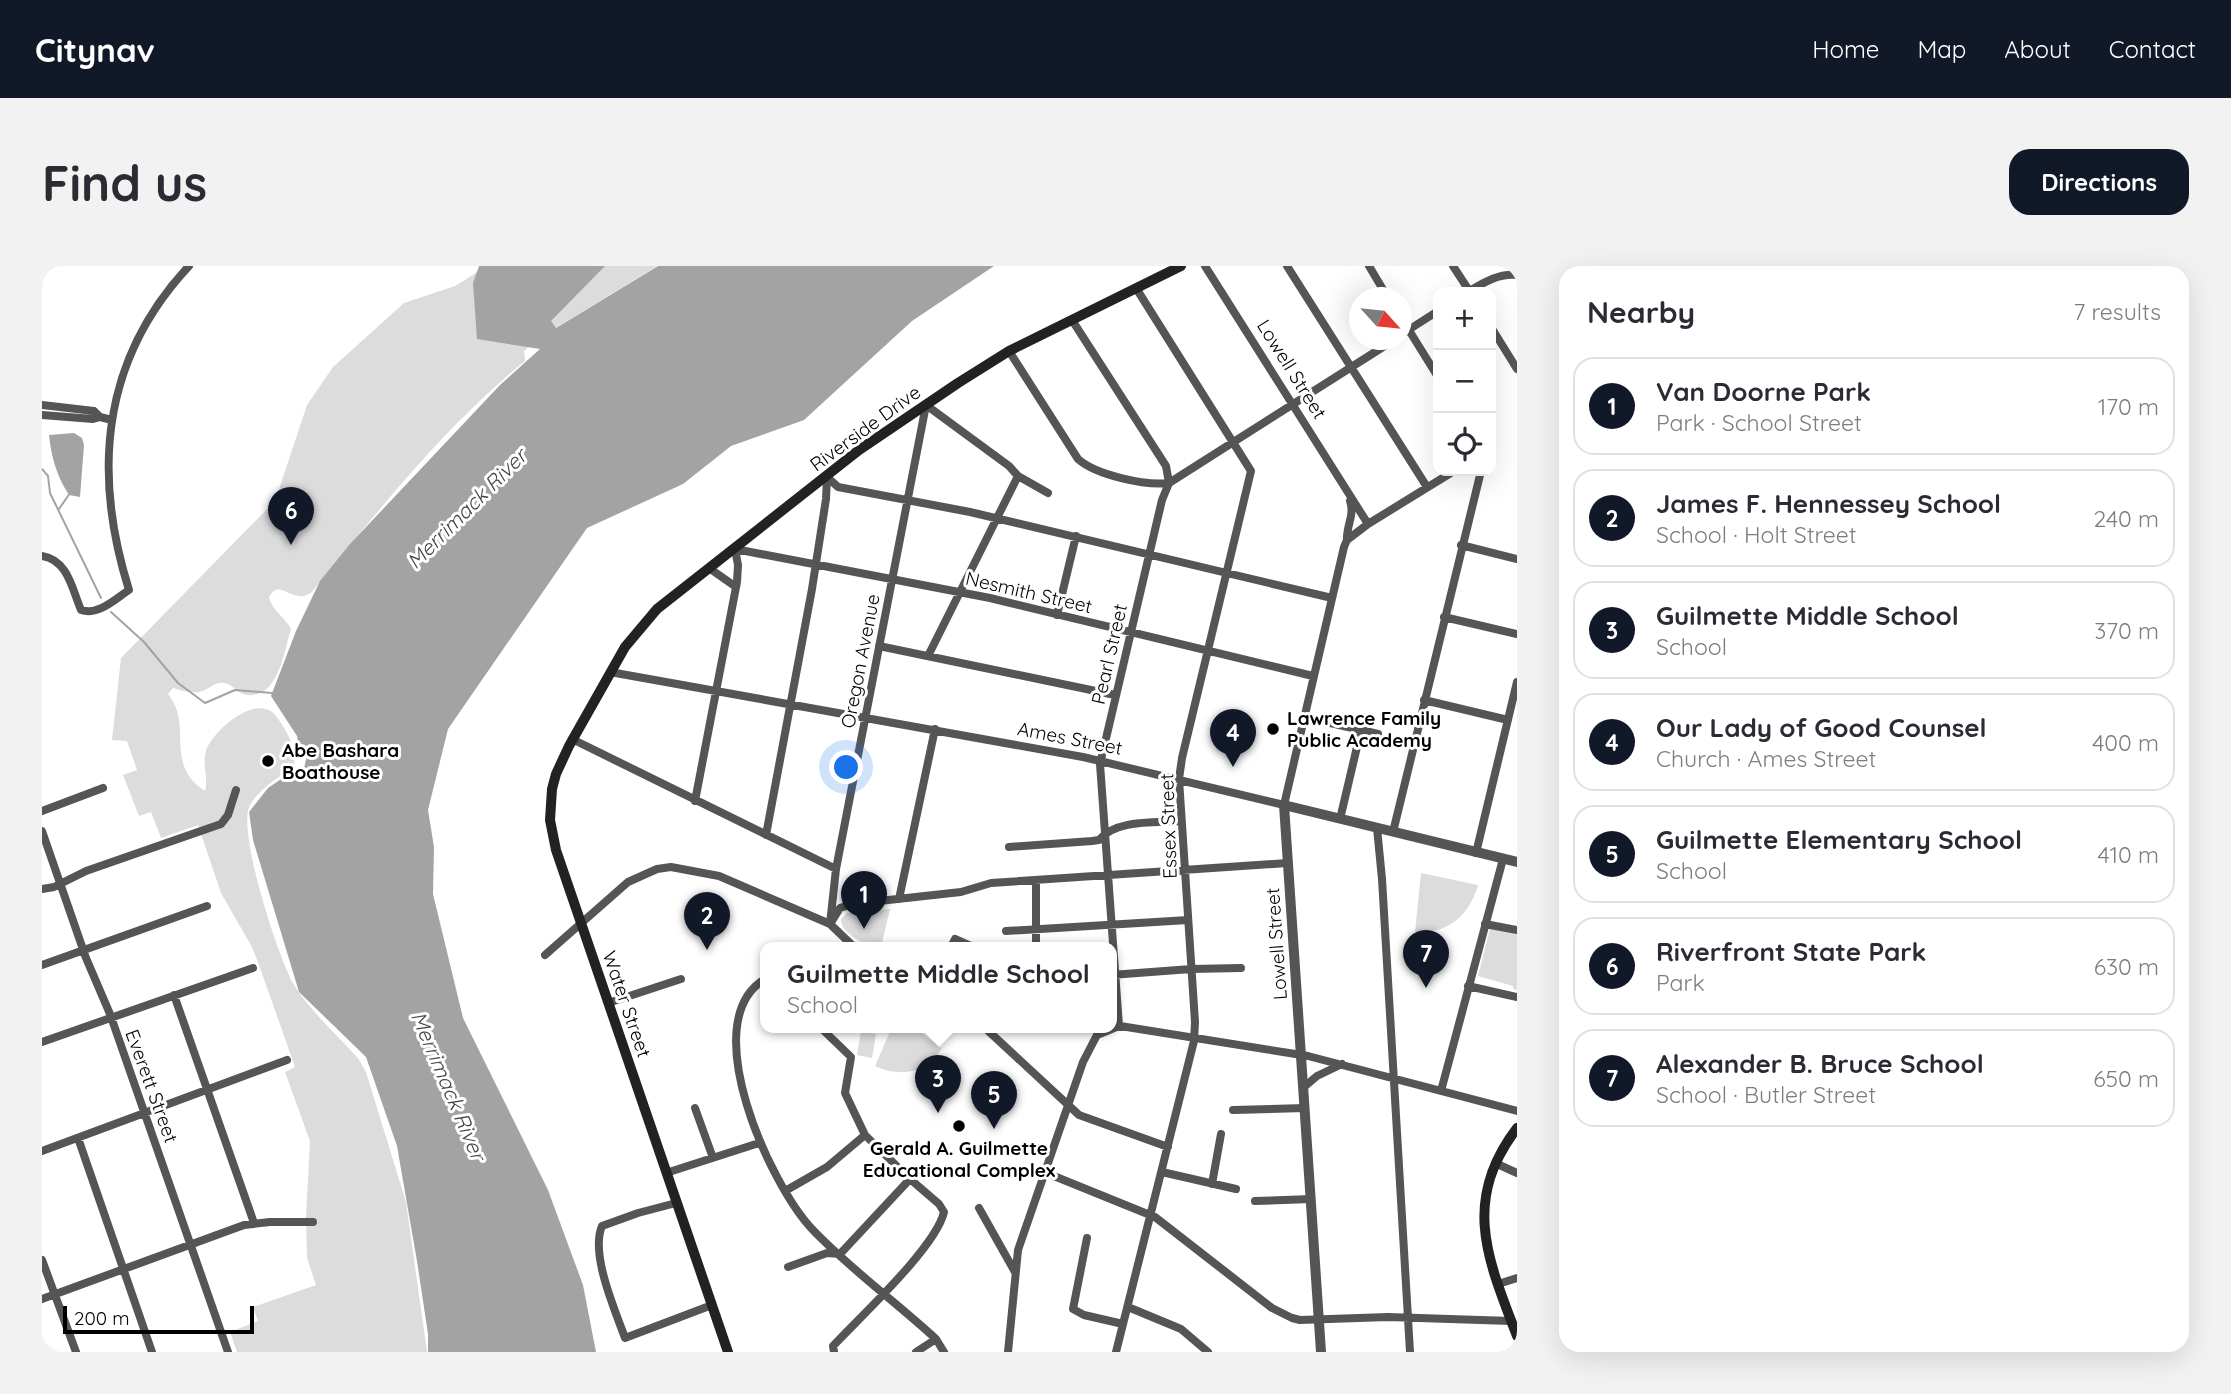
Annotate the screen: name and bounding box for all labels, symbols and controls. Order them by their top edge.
text: Citynav [35,29,155,70]
text: Home [1812,34,1879,64]
text: Map [1917,34,1966,64]
text: About [2004,34,2071,64]
text: Contact [2109,34,2196,64]
button: Directions [2009,149,2189,215]
text: Find us [42,152,207,213]
north arrow [1349,287,1412,350]
map controls [1433,287,1496,476]
button: + [1433,287,1496,350]
text: Nearby [1587,293,1695,331]
text: 7 results [2073,297,2161,326]
street label: Lowell Street [1252,315,1332,423]
button: − [1433,350,1496,413]
text: Van Doorne Park [1656,375,1871,408]
street label: Riverside Drive [805,380,925,476]
text: 1 [1608,392,1616,421]
text: 170 m [2098,392,2159,421]
text: Park · School Street [1656,408,1862,437]
button: locate [1433,413,1496,476]
water label: Merrimack River [401,441,534,574]
pin: 6 [268,487,314,545]
text: James F. Hennessey School [1656,487,2001,520]
text: 2 [1605,504,1619,533]
text: 240 m [2094,504,2159,533]
text: School · Holt Street [1656,520,1857,549]
street label: Nesmith Street [963,566,1095,618]
street label: Oregon Avenue [835,592,885,730]
text: Guilmette Middle School [1656,599,1959,632]
street label: Pearl Street [1086,601,1132,707]
text: 3 [1606,616,1618,645]
text: 370 m [2094,616,2159,645]
text: School [1656,632,1727,661]
place label: Lawrence Family Public Academy [1287,706,1441,752]
pin: 4 [1210,709,1256,767]
text: Our Lady of Good Counsel [1656,711,1987,744]
street label: Ames Street [1015,716,1125,760]
marker: Lawrence Family Public Academy [1265,721,1281,737]
text: 4 [1605,728,1619,757]
text: 400 m [2092,728,2159,757]
place label: Abe Bashara Boathouse [282,738,399,784]
text: Church · Ames Street [1656,744,1876,773]
your location [829,750,863,784]
marker: Abe Bashara Boathouse [260,753,276,769]
street label: Essex Street [1154,773,1182,879]
text: Guilmette Elementary School [1656,823,2022,856]
text: 5 [1605,840,1619,869]
text: 410 m [2098,840,2159,869]
text: School [1656,856,1727,885]
pin: 1 [841,871,887,929]
street label: Lowell Street [1260,887,1292,1001]
pin: 2 [684,892,730,950]
pin: 7 [1403,930,1449,988]
text: Riverfront State Park [1656,935,1926,968]
popup [760,942,1117,1033]
street label: Water Street [598,948,656,1060]
text: 6 [1606,952,1618,981]
text: 630 m [2094,952,2159,981]
text: Guilmette Middle School [787,957,1090,990]
text: Park [1656,968,1705,997]
text: School [787,990,858,1019]
water label: Merrimack River [406,1007,493,1167]
street label: Everett Street [120,1026,184,1146]
text: Alexander B. Bruce School [1656,1047,1984,1080]
pin: 3 [915,1055,961,1113]
text: 7 [1606,1064,1618,1093]
text: 650 m [2093,1064,2159,1093]
pin: 5 [971,1071,1017,1129]
text: School · Butler Street [1656,1080,1876,1109]
marker: Gerald A. Guilmette Educational Complex [951,1118,967,1134]
place label: Gerald A. Guilmette Educational Complex [863,1136,1055,1182]
scale bar [63,1303,254,1335]
text: 200 m [74,1306,130,1330]

